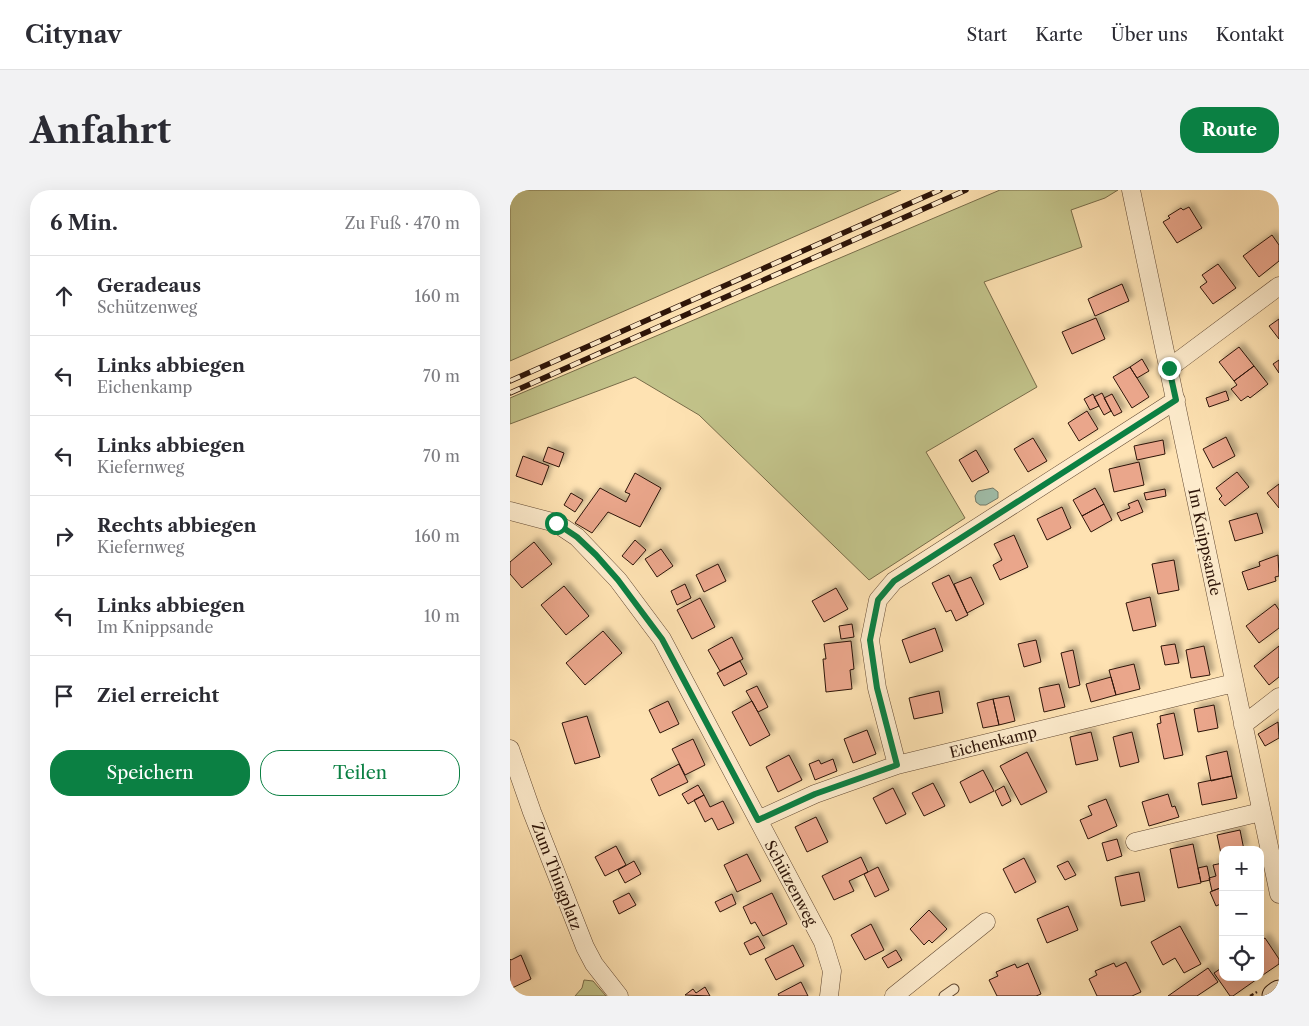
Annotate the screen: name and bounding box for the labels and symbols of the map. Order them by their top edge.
route end [1158,357,1181,380]
street label: Im Knippsande [1184,487,1226,597]
route start [545,512,568,535]
street label: Eichenkamp [947,722,1039,762]
street label: Zum Thingplatz [528,819,586,933]
street label: Schützenweg [761,837,821,929]

